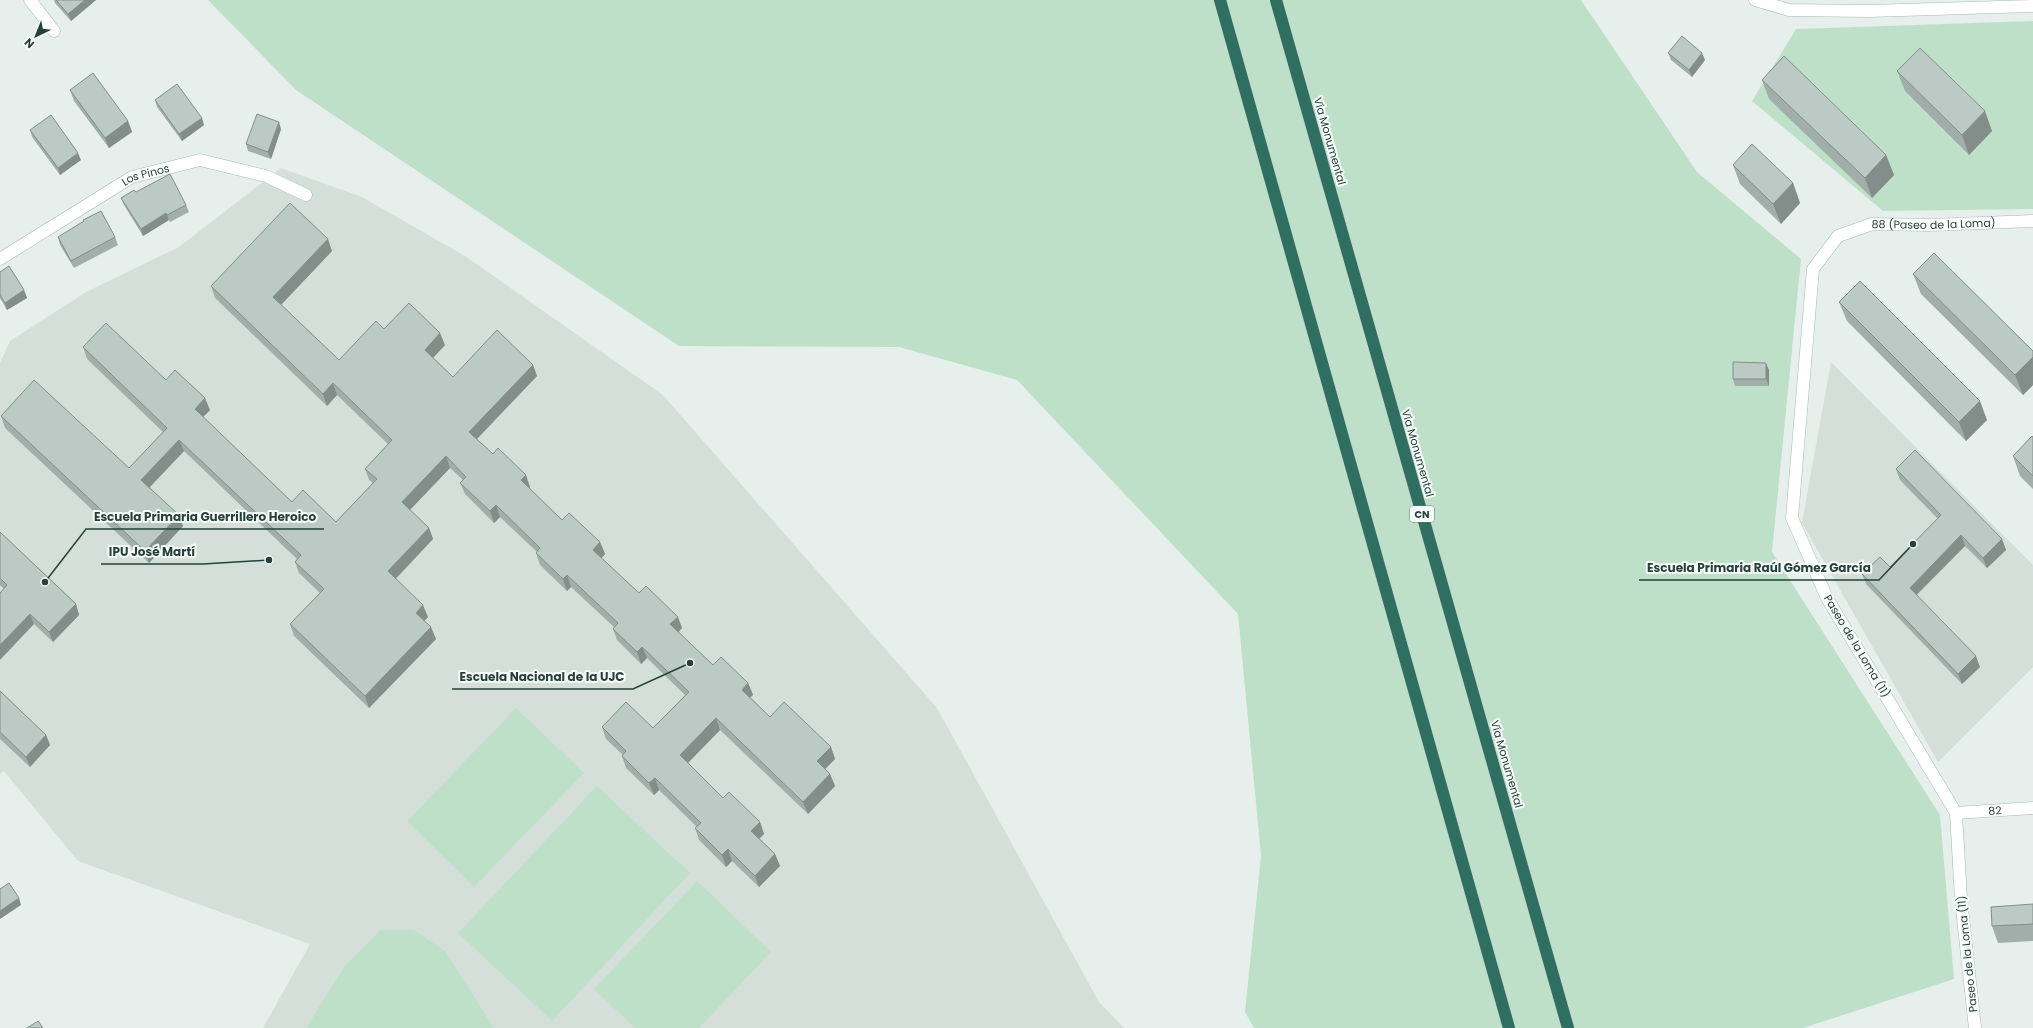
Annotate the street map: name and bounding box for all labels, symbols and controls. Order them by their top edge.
north arrow [16,16,56,56]
text: N [21,35,38,52]
street label: Vía Monumental [1310,95,1350,187]
street label: Los Pinos [118,160,171,190]
street label: 88 (Paseo de la Loma) [1872,214,1996,233]
street label: Vía Monumental [1398,407,1438,499]
callout: Escuela Primaria Guerrillero Heroico [86,505,324,529]
road number: CN [1410,506,1434,522]
text: Escuela Primaria Guerrillero Heroico [94,508,316,525]
callout: IPU José Martí [101,540,203,564]
text: IPU José Martí [109,543,195,560]
callout: Escuela Primaria Raúl Gómez García [1639,556,1879,580]
text: Escuela Primaria Raúl Gómez García [1647,559,1871,576]
street label: Paseo de la Loma (11) [1820,592,1894,700]
callout: Escuela Nacional de la UJC [452,665,633,689]
text: Escuela Nacional de la UJC [460,668,624,685]
street label: Vía Monumental [1487,718,1527,810]
street label: 82 [1988,802,2002,819]
street label: Paseo de la Loma (11) [1953,895,1981,1013]

